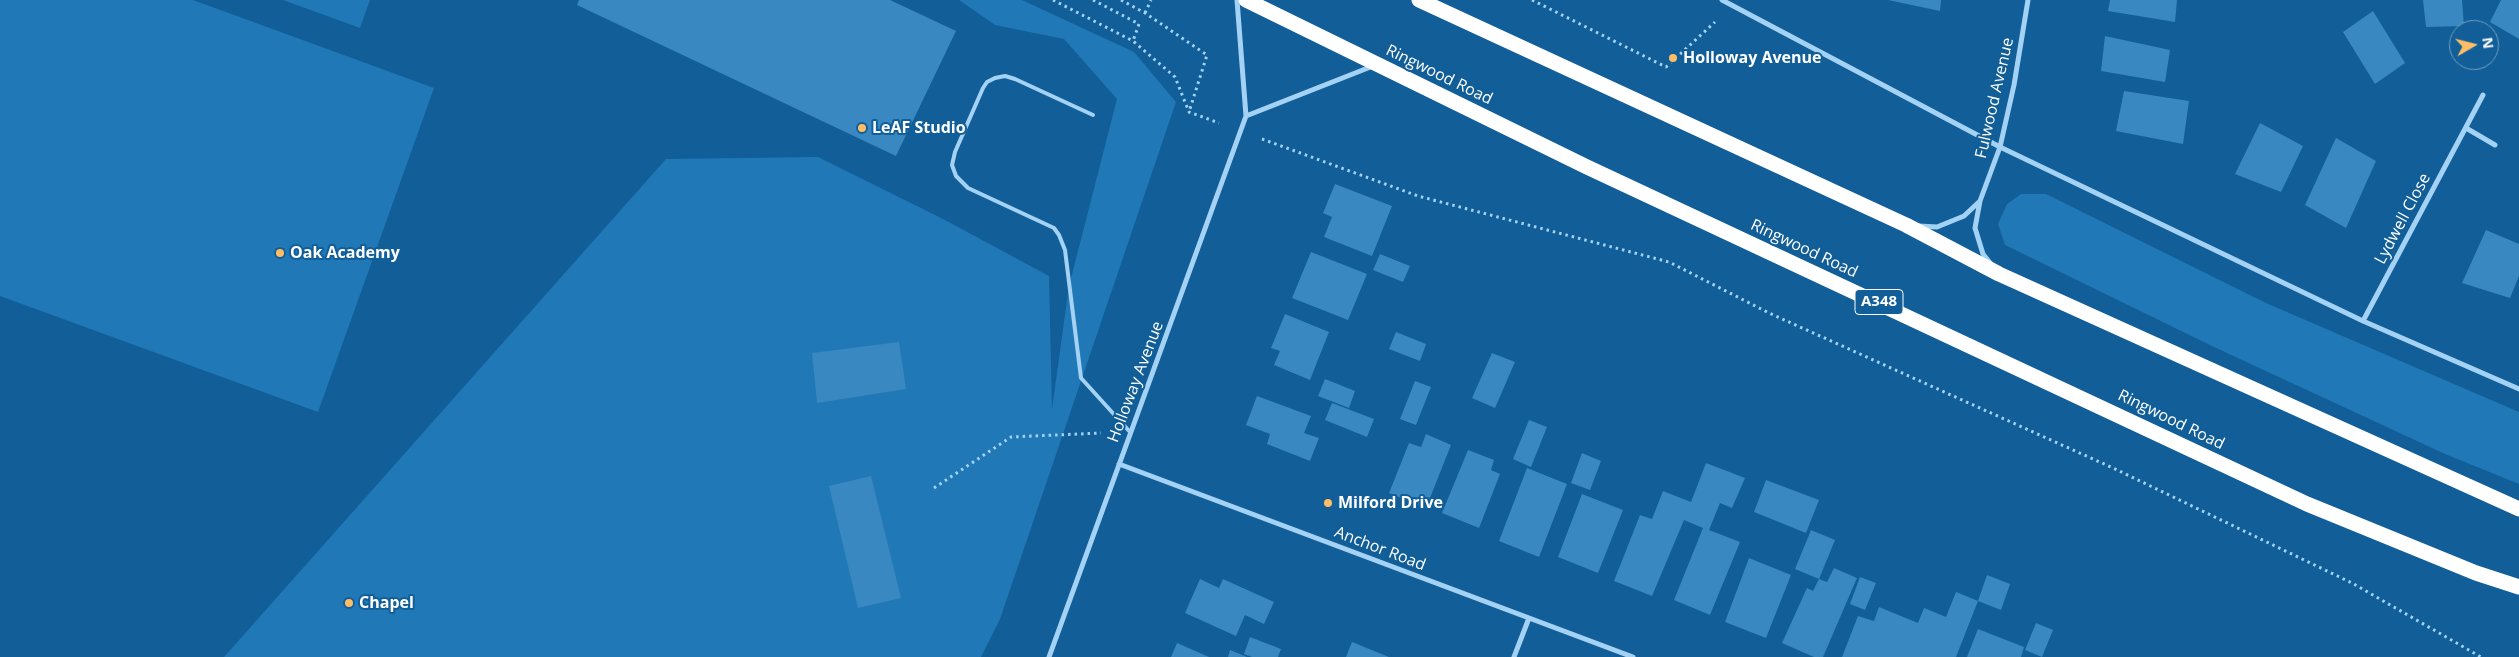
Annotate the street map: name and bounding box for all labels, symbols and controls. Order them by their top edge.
north arrow [2449,20,2499,70]
street label: Fulwood Avenue [1972,36,2018,160]
text: N [2478,36,2499,50]
street label: Ringwood Road [1383,41,1495,109]
place label: Holloway Avenue [1683,48,1822,68]
marker: Holloway Avenue [1667,52,1679,64]
place label: LeAF Studio [872,118,966,138]
marker: LeAF Studio [856,122,868,134]
street label: Lydwell Close [2371,170,2435,268]
street label: Ringwood Road [1747,216,1861,282]
place label: Oak Academy [290,243,400,263]
marker: Oak Academy [274,247,286,259]
road number: A348 [1855,290,1903,314]
street label: Holloway Avenue [1104,319,1168,445]
street label: Ringwood Road [2115,386,2227,454]
place label: Milford Drive [1338,493,1443,513]
marker: Milford Drive [1322,497,1334,509]
street label: Anchor Road [1332,523,1428,575]
place label: Chapel [359,593,414,613]
marker: Chapel [343,597,355,609]

